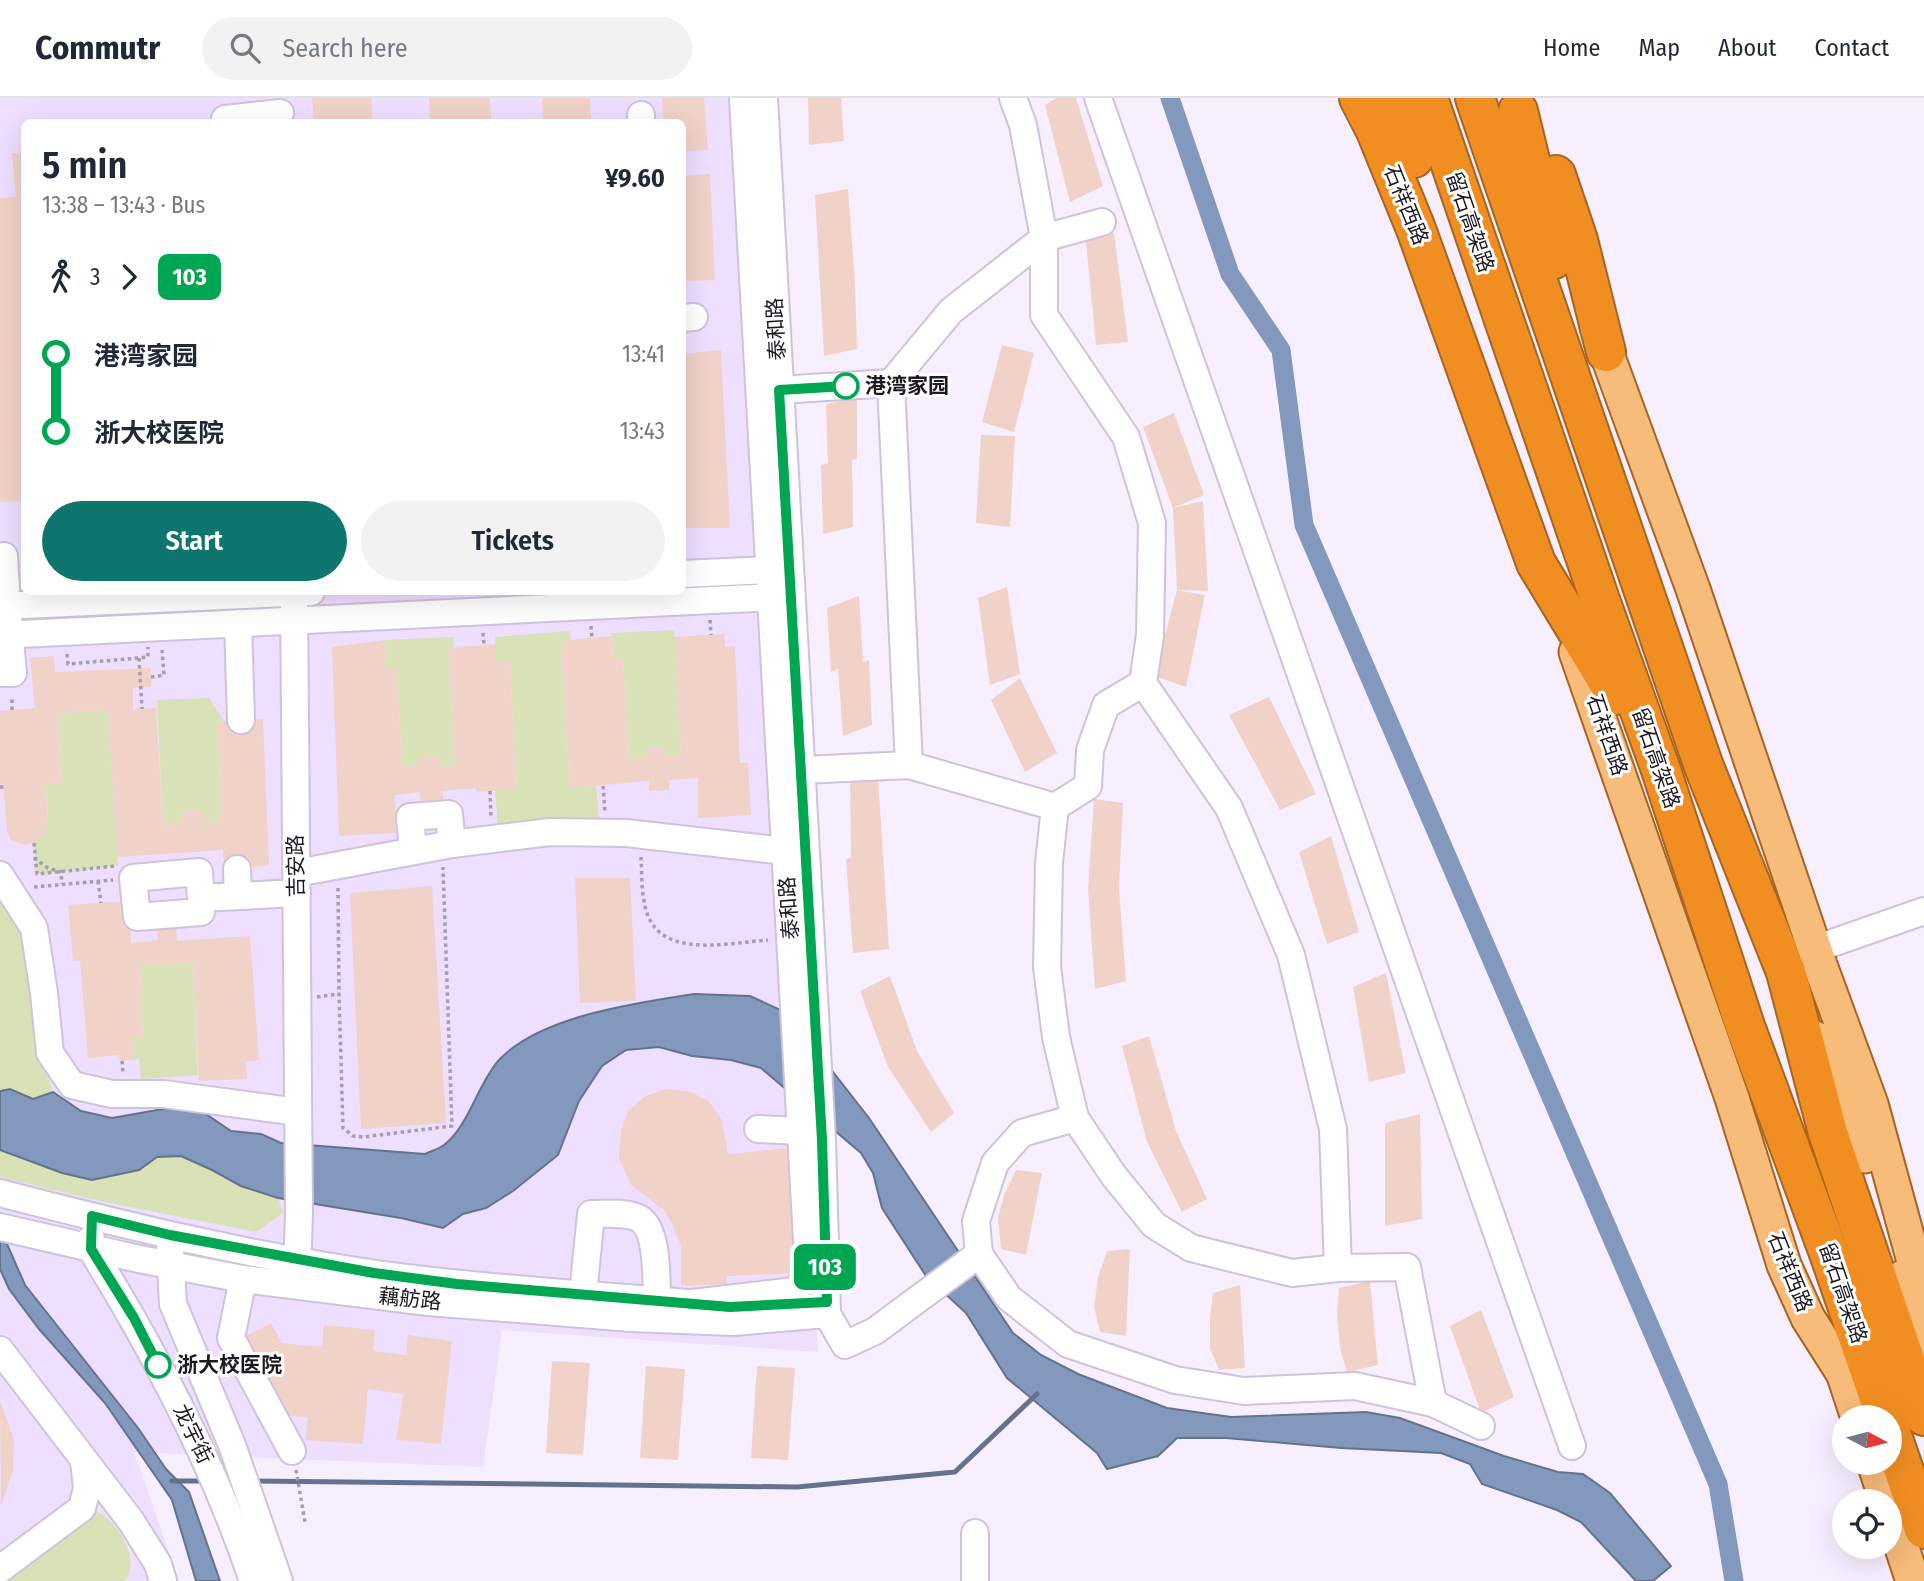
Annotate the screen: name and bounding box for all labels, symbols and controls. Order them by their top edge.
search box [202,17,692,80]
text: Commutr [35,28,160,68]
icon: search [226,29,264,67]
text: Search here [282,33,408,64]
text: Home [1543,34,1600,62]
text: Map [1638,34,1680,62]
text: About [1718,34,1776,62]
text: Contact [1814,34,1889,62]
text: 5 min [42,142,127,188]
street label: 石祥西路 [1378,161,1434,249]
text: ¥9.60 [605,163,665,194]
street label: 留石高架路 [1441,168,1499,276]
text: 13:38 – 13:43 · Bus [42,191,205,219]
icon: walk [42,258,80,296]
icon: forward [110,258,148,296]
text: 3 [90,263,100,291]
text: 103 [172,263,207,291]
street label: 泰和路 [761,297,791,361]
text: 13:41 [622,340,665,368]
text: 港湾家园 [94,341,198,372]
marker: 港湾家园 [833,373,859,399]
place label: 港湾家园 [865,373,949,399]
text: 13:43 [620,417,665,445]
text: 浙大校医院 [94,418,224,449]
button: Start [42,501,347,581]
button: Tickets [361,501,665,581]
street label: 石祥西路 [1581,691,1633,779]
street label: 留石高架路 [1627,704,1685,812]
street label: 吉安路 [282,834,310,898]
street label: 泰和路 [774,876,804,940]
street label: 石祥西路 [1762,1228,1818,1316]
street label: 留石高架路 [1814,1239,1872,1347]
line badge: 103 [785,1244,865,1290]
text: 103 [808,1253,842,1281]
street label: 藕舫路 [377,1283,443,1315]
marker: 浙大校医院 [145,1352,171,1378]
place label: 浙大校医院 [177,1352,282,1378]
street label: 龙宇街 [168,1400,218,1468]
north arrow [1832,1405,1902,1475]
map controls [1832,1405,1902,1559]
button: locate [1832,1489,1902,1559]

